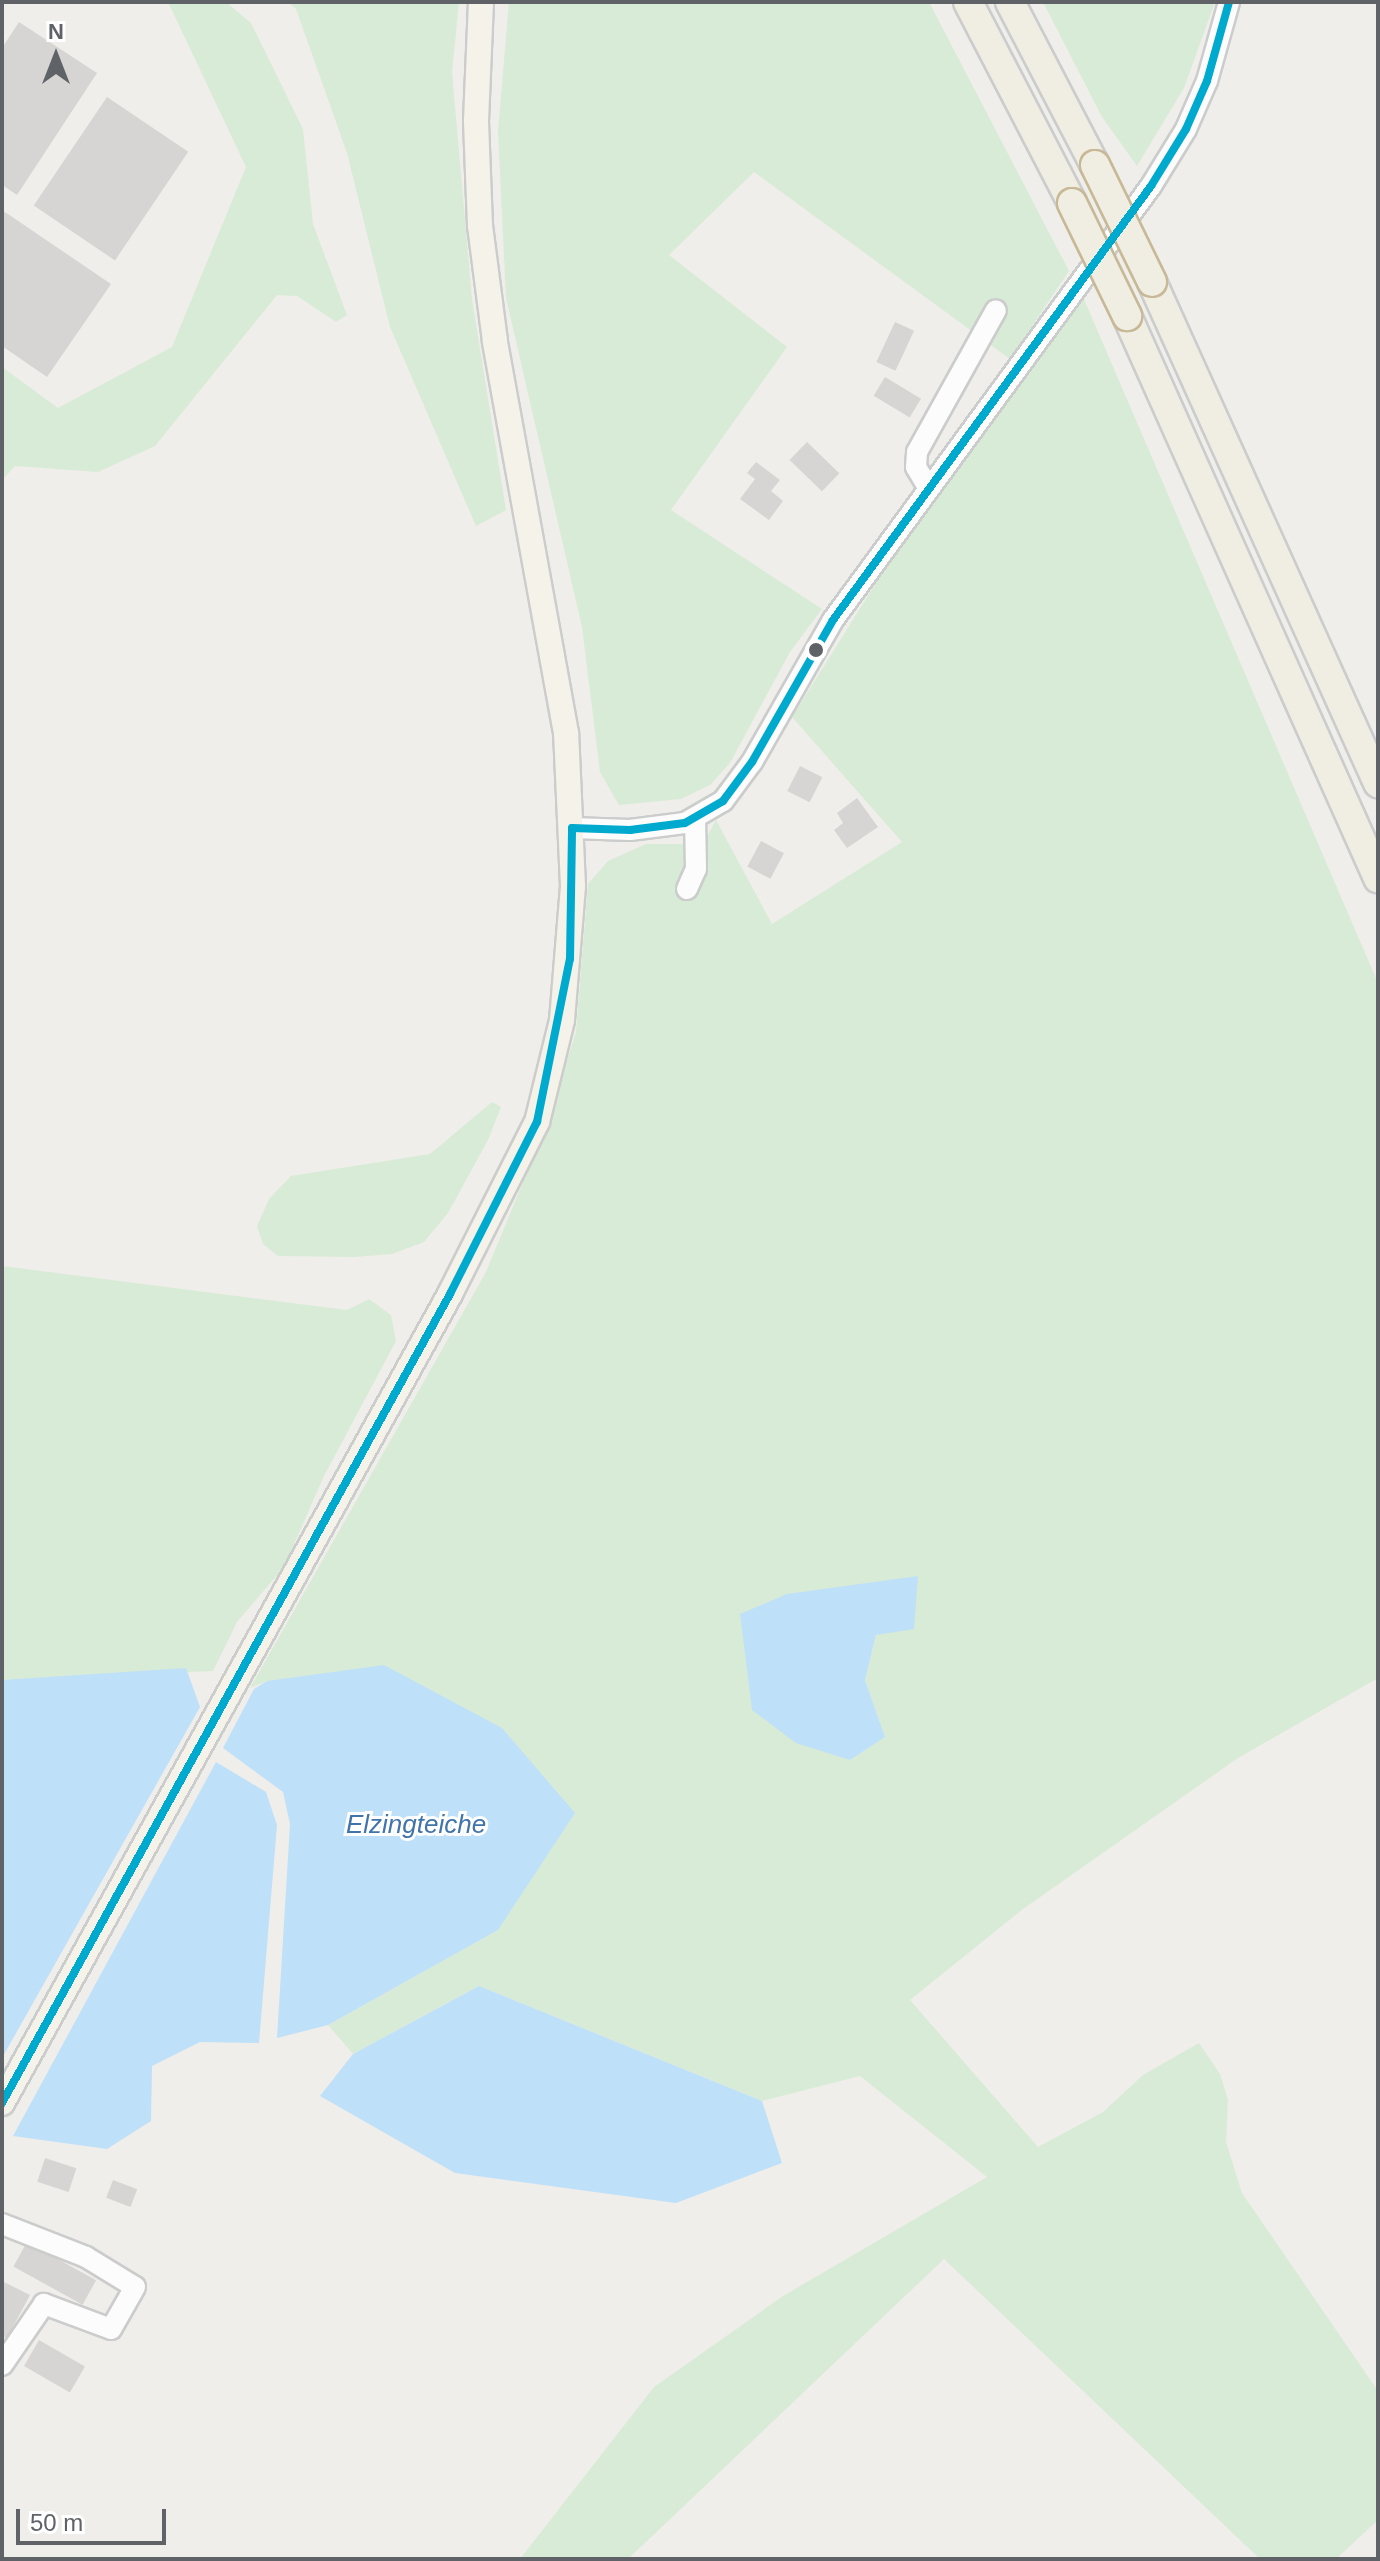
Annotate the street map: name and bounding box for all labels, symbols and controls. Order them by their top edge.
north arrow [16,16,96,96]
text: N [48,19,64,44]
unlabelled marker [808,642,824,658]
water label: Elzingteiche [346,1809,486,1841]
scale bar [20,2493,170,2543]
text: 50 m [30,2509,83,2536]

